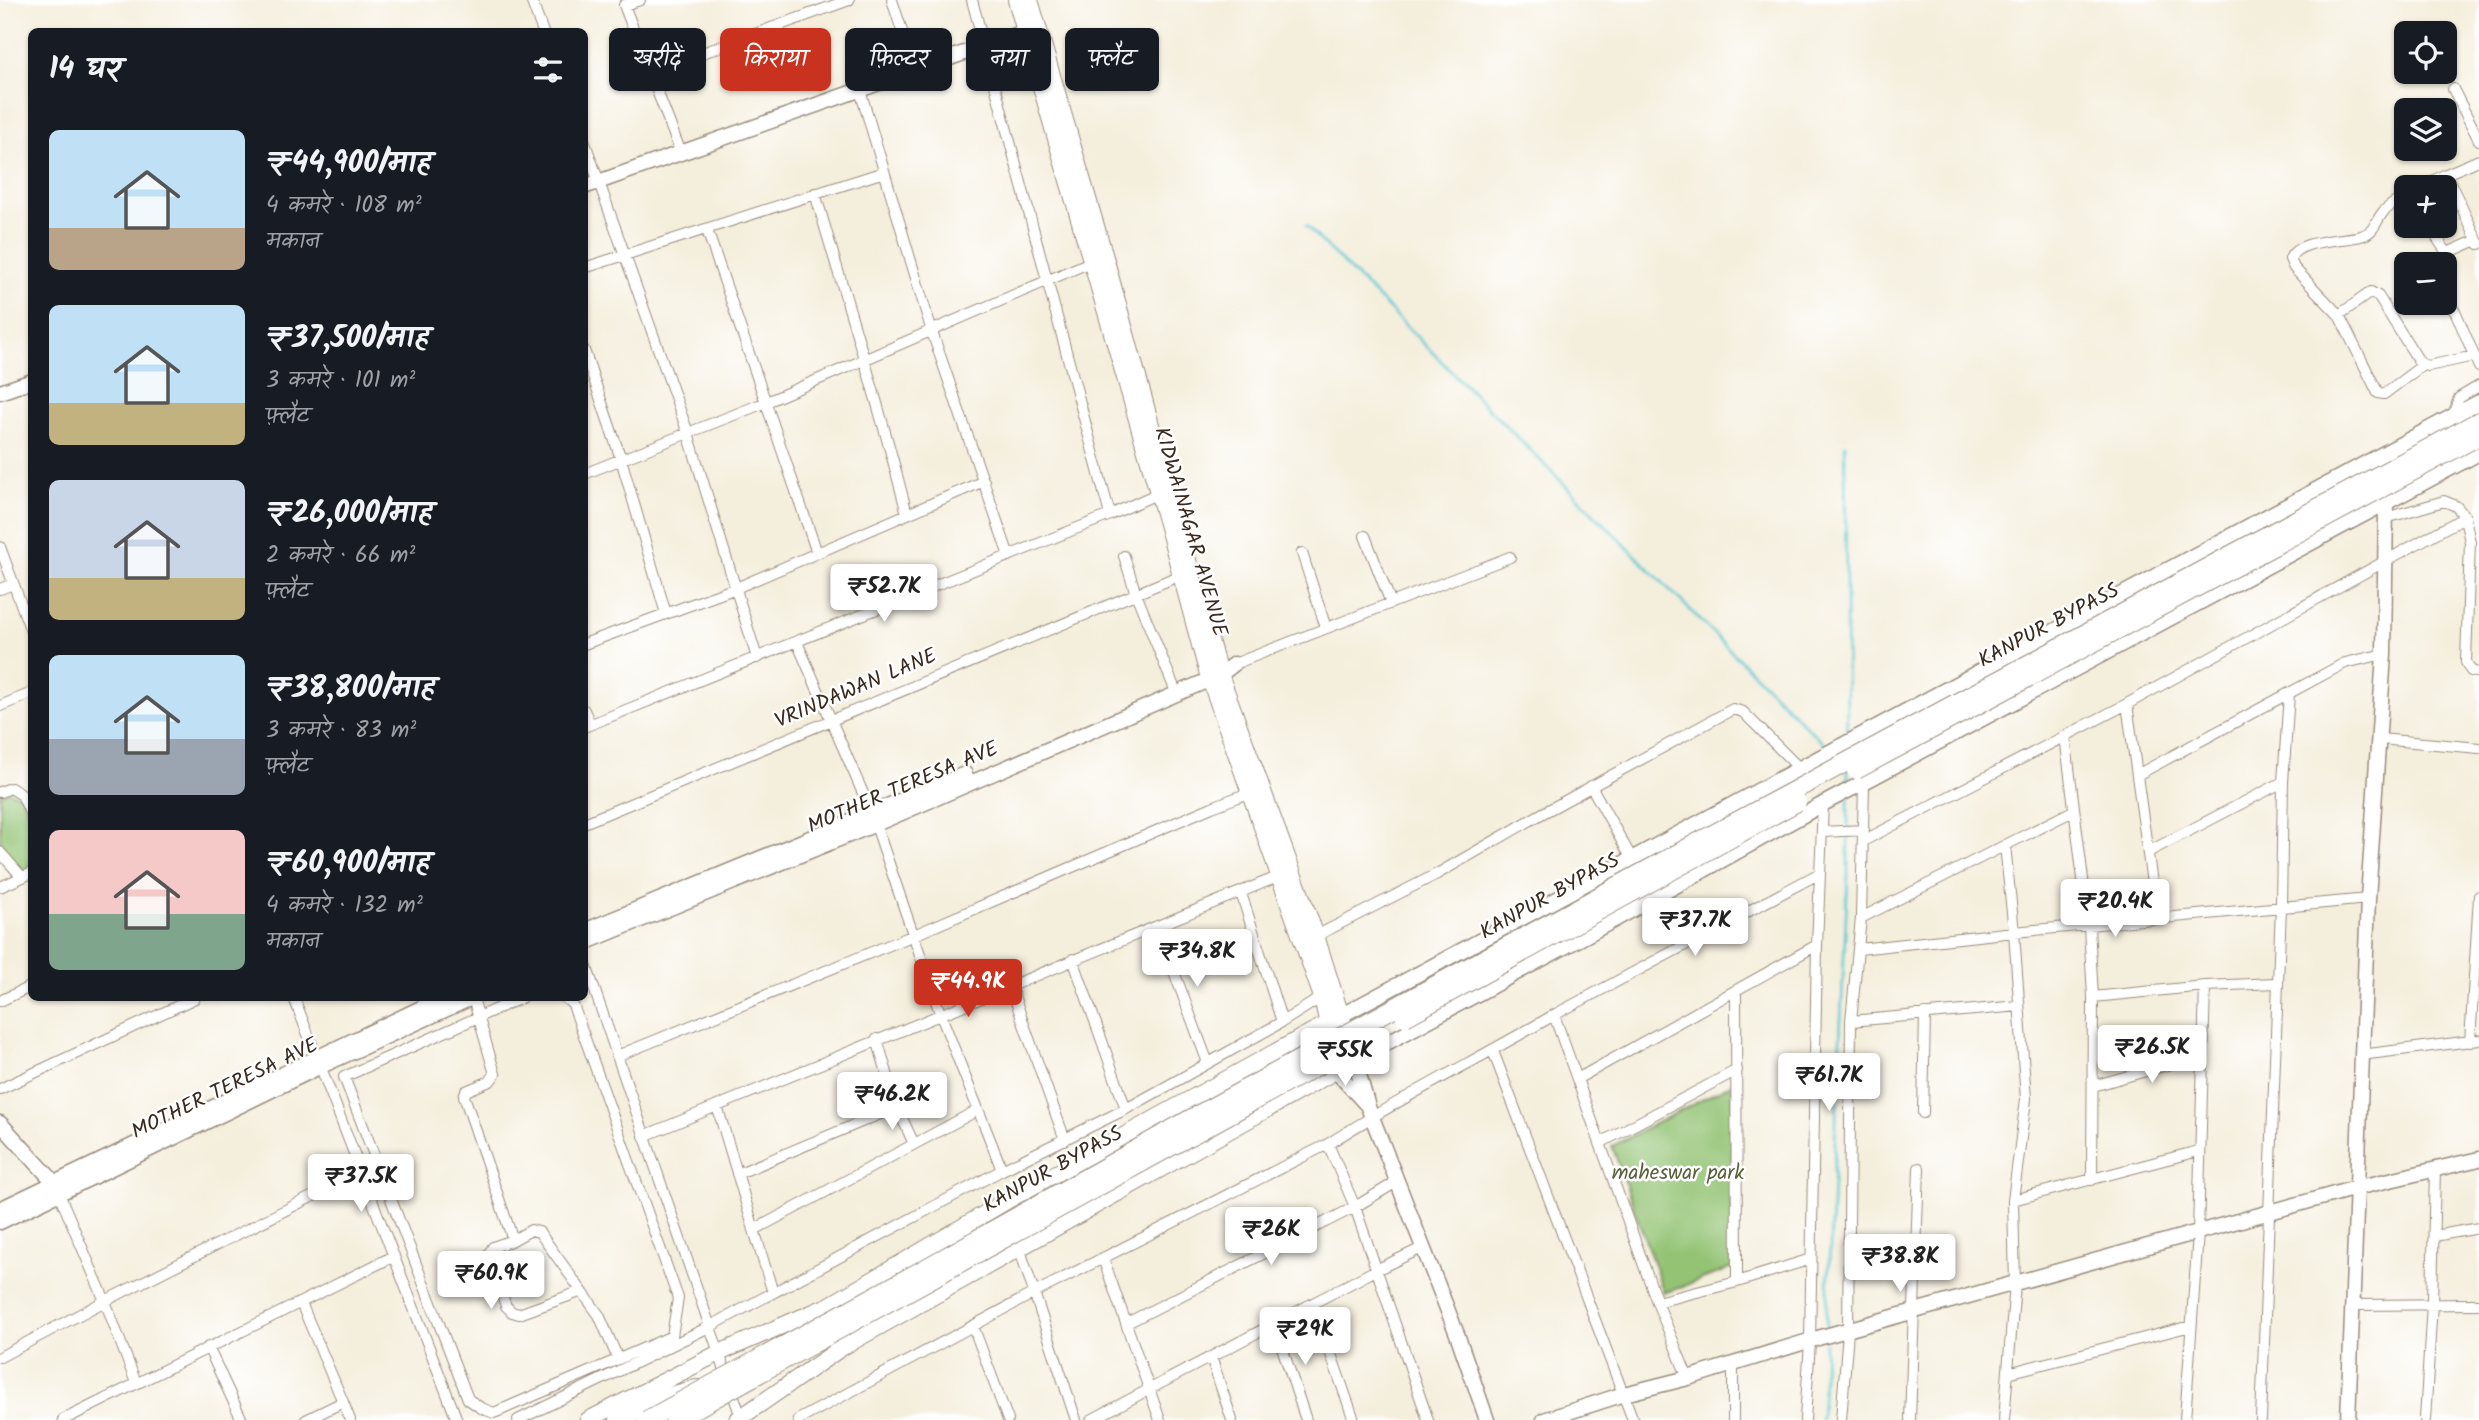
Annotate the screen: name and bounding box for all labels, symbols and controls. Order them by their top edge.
map controls [2394,21,2457,315]
button: locate [2394,21,2457,84]
chip: खरीदें [609,28,706,91]
chip: किराया [720,28,831,91]
chip: फ़िल्टर [845,28,952,91]
chip: नया [966,28,1051,91]
chip: फ़्लैट [1065,28,1159,91]
text: 14 घर [49,46,121,94]
icon: filters [529,51,567,89]
button: layers [2394,98,2457,161]
text: ₹44,900/माह [266,140,431,188]
icon: home [105,158,189,242]
button: + [2394,175,2457,238]
text: 4 कमरे · 108 m² [266,188,422,224]
text: मकान [266,224,320,260]
button: − [2394,252,2457,315]
text: ₹37,500/माह [266,315,429,363]
icon: home [105,333,189,417]
text: 3 कमरे · 101 m² [266,363,415,399]
text: फ़्लैट [266,399,310,435]
street label: KIDWAINAGAR AVENUE [1144,423,1236,641]
text: ₹26,000/माह [266,490,432,538]
icon: home [105,508,189,592]
text: 2 कमरे · 66 m² [266,538,415,574]
pin: ₹52.7K [827,564,941,624]
text: ₹52.7K [846,569,922,605]
text: फ़्लैट [266,574,310,610]
street label: KANPUR BYPASS [1972,575,2126,677]
street label: VRINDAWAN LANE [770,640,943,738]
text: ₹38,800/माह [266,665,435,713]
icon: home [105,683,189,767]
text: 3 कमरे · 83 m² [266,713,416,749]
street label: MOTHER TERESA AVE [802,733,1004,843]
text: फ़्लैट [266,749,310,785]
text: ₹60,900/माह [266,840,430,888]
street label: KANPUR BYPASS [1474,845,1626,949]
icon: home [105,858,189,942]
pin: ₹20.4K [2058,880,2172,939]
text: ₹20.4K [2076,884,2154,920]
text: 4 कमरे · 132 m² [266,888,423,924]
pin: ₹37.7K [1638,898,1752,958]
text: ₹37.7K [1658,903,1732,939]
text: मकान [266,924,320,960]
pin: ₹34.8K [1140,930,1254,989]
text: ₹34.8K [1158,934,1236,970]
pin: ₹44.9K [911,960,1025,1019]
text: ₹44.9K [930,964,1006,1000]
pin: ₹26.5K [2095,1026,2209,1085]
pin: ₹55K [1304,1028,1386,1088]
street label: MOTHER TERESA AVE [126,1029,325,1149]
text: ₹26.5K [2114,1030,2190,1066]
text: ₹55K [1316,1033,1374,1069]
pin: ₹61.7K [1772,1054,1886,1113]
text: ₹61.7K [1794,1058,1864,1094]
pin: ₹46.2K [835,1072,949,1132]
text: ₹46.2K [853,1077,931,1113]
street label: KANPUR BYPASS [977,1118,1129,1222]
pin: ₹37.5K [304,1154,418,1214]
park label: maheswar park [1612,1157,1744,1190]
text: ₹37.5K [324,1159,398,1195]
pin: ₹26K [1230,1208,1312,1267]
text: ₹26K [1241,1212,1301,1248]
pin: ₹38.8K [1843,1234,1957,1294]
text: ₹38.8K [1860,1239,1940,1275]
pin: ₹60.9K [434,1252,548,1311]
text: ₹60.9K [453,1256,529,1292]
pin: ₹29K [1264,1308,1346,1367]
text: ₹29K [1276,1312,1334,1348]

